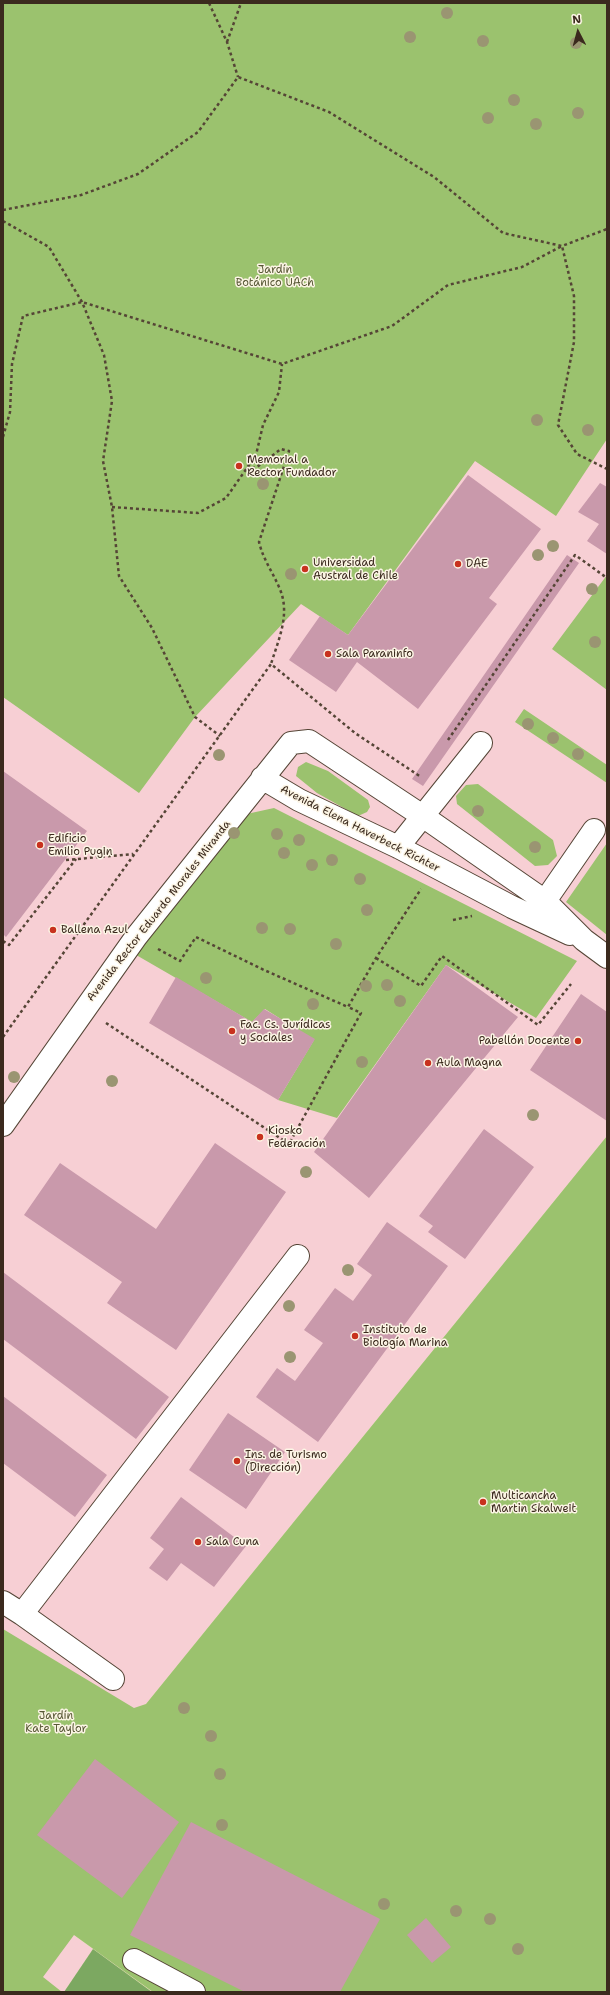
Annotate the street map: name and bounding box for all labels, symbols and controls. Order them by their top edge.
north arrow [558,12,598,52]
text: N [572,12,582,27]
park label: Jardín Botánico UACh [236,263,314,289]
place label: Memorial a Rector Fundador [247,453,337,479]
marker: Memorial a Rector Fundador [234,461,244,471]
place label: Universidad Austral de Chile [313,556,398,582]
place label: DAE [466,557,488,571]
marker: DAE [453,559,463,569]
marker: Universidad Austral de Chile [300,564,310,574]
place label: Sala Paraninfo [336,647,413,661]
marker: Sala Paraninfo [323,649,333,659]
street label: Avenida Elena Haverbeck Richter [278,783,442,875]
street label: Avenida Rector Eduardo Morales Miranda [84,818,234,1004]
place label: Edificio Emilio Pugin [48,832,113,858]
marker: Edificio Emilio Pugin [35,840,45,850]
place label: Ballena Azul [61,923,128,937]
marker: Ballena Azul [48,925,58,935]
place label: Fac. Cs. Jurídicas y Sociales [240,1018,330,1044]
marker: Fac. Cs. Jurídicas y Sociales [227,1026,237,1036]
place label: Pabellón Docente [479,1034,570,1048]
marker: Pabellón Docente [573,1036,583,1046]
place label: Aula Magna [436,1056,502,1070]
marker: Aula Magna [423,1058,433,1068]
place label: Kiosko Federación [268,1124,325,1150]
marker: Kiosko Federación [255,1132,265,1142]
place label: Instituto de Biología Marina [363,1323,448,1349]
marker: Instituto de Biología Marina [350,1331,360,1341]
place label: Ins. de Turismo (Dirección) [245,1448,327,1474]
marker: Ins. de Turismo (Dirección) [232,1456,242,1466]
place label: Multicancha Martin Skalweit [491,1489,576,1515]
marker: Multicancha Martin Skalweit [478,1497,488,1507]
place label: Sala Cuna [206,1535,259,1549]
marker: Sala Cuna [193,1537,203,1547]
park label: Jardín Kate Taylor [25,1709,87,1735]

